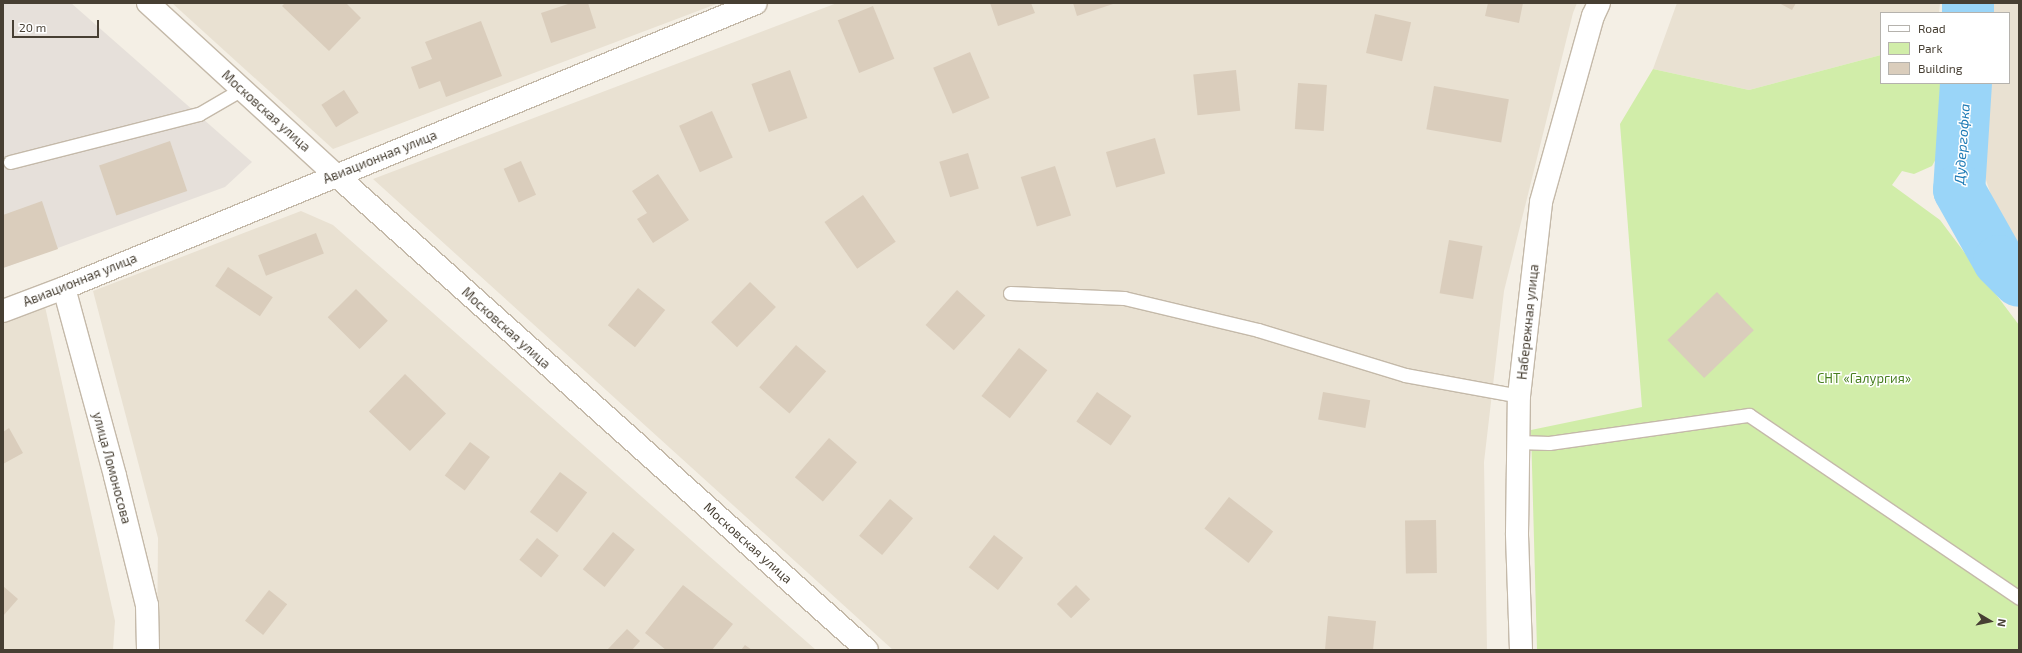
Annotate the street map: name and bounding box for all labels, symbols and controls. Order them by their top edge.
scale bar [14,12,101,38]
legend [1880,12,2010,84]
text: 20 m [19,20,46,34]
text: Road [1918,21,1946,35]
text: Park [1918,41,1943,55]
text: Building [1918,61,1962,75]
street label: Московская улица [219,67,313,155]
water label: Дудергофка [1951,103,1973,185]
street label: Авиационная улица [321,127,439,187]
street label: Авиационная улица [21,250,139,310]
street label: Набережная улица [1514,263,1542,381]
street label: Московская улица [459,284,553,372]
park label: СНТ «Галургия» [1817,370,1911,386]
street label: улица Ломоносова [90,410,134,526]
street label: Московская улица [701,499,795,587]
north arrow [1970,601,2010,641]
text: N [1995,618,2009,628]

